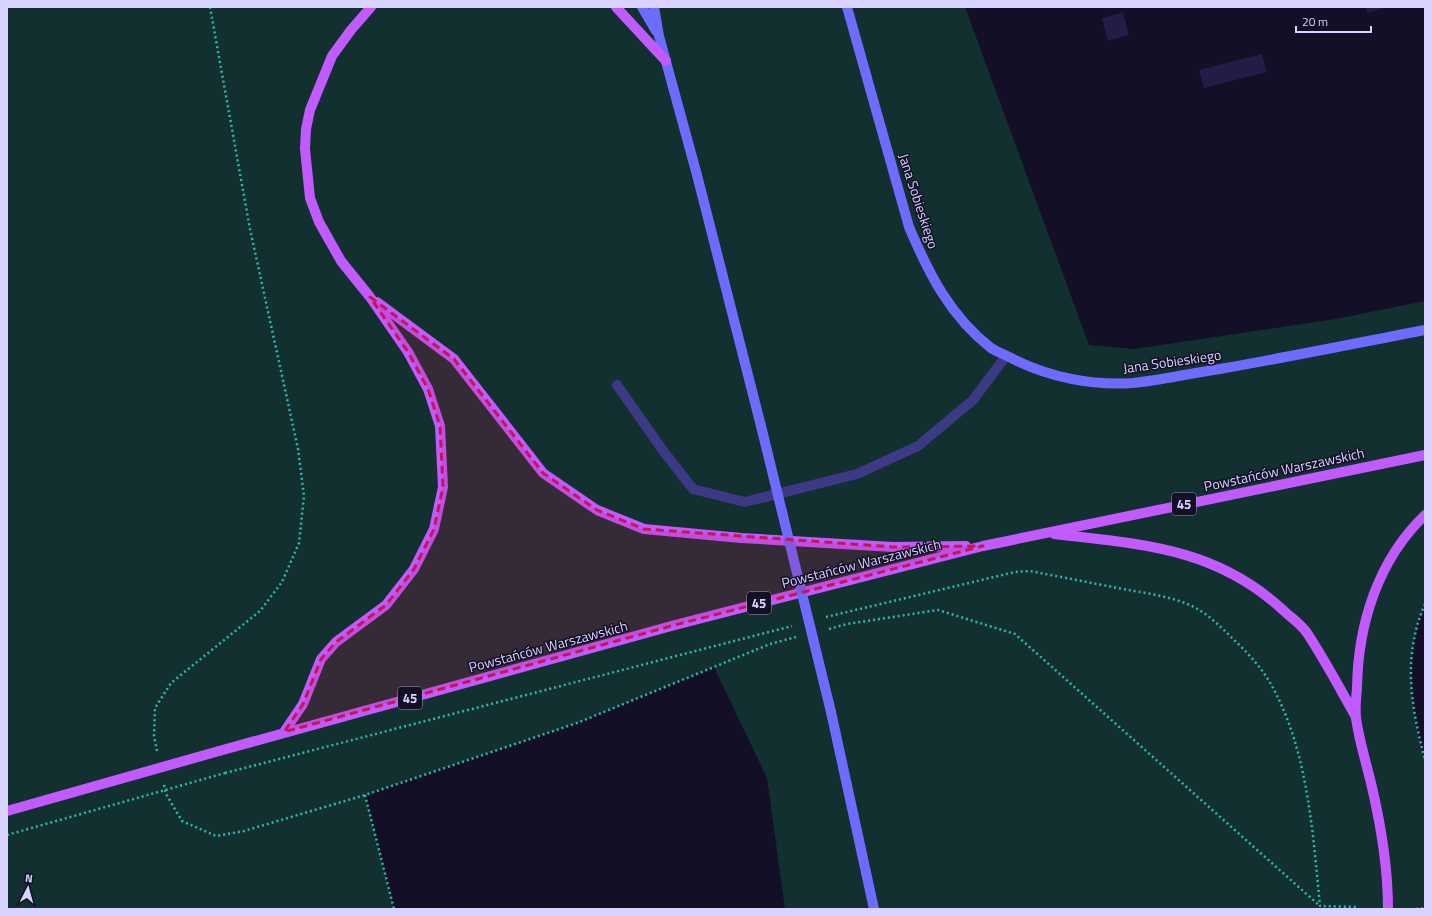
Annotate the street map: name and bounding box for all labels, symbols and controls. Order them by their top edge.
scale bar [1296,8,1371,34]
text: 20 m [1302,12,1328,31]
street label: Jana Sobieskiego [894,151,944,251]
street label: Jana Sobieskiego [1121,344,1223,378]
street label: Powstańców Warszawskich [1202,442,1366,496]
road number: 45 [1172,493,1196,515]
street label: Powstańców Warszawskich [779,533,943,593]
road number: 45 [747,592,771,614]
street label: Powstańców Warszawskich [466,615,630,677]
road number: 45 [398,687,422,709]
north arrow [8,868,48,908]
text: N [24,870,34,886]

